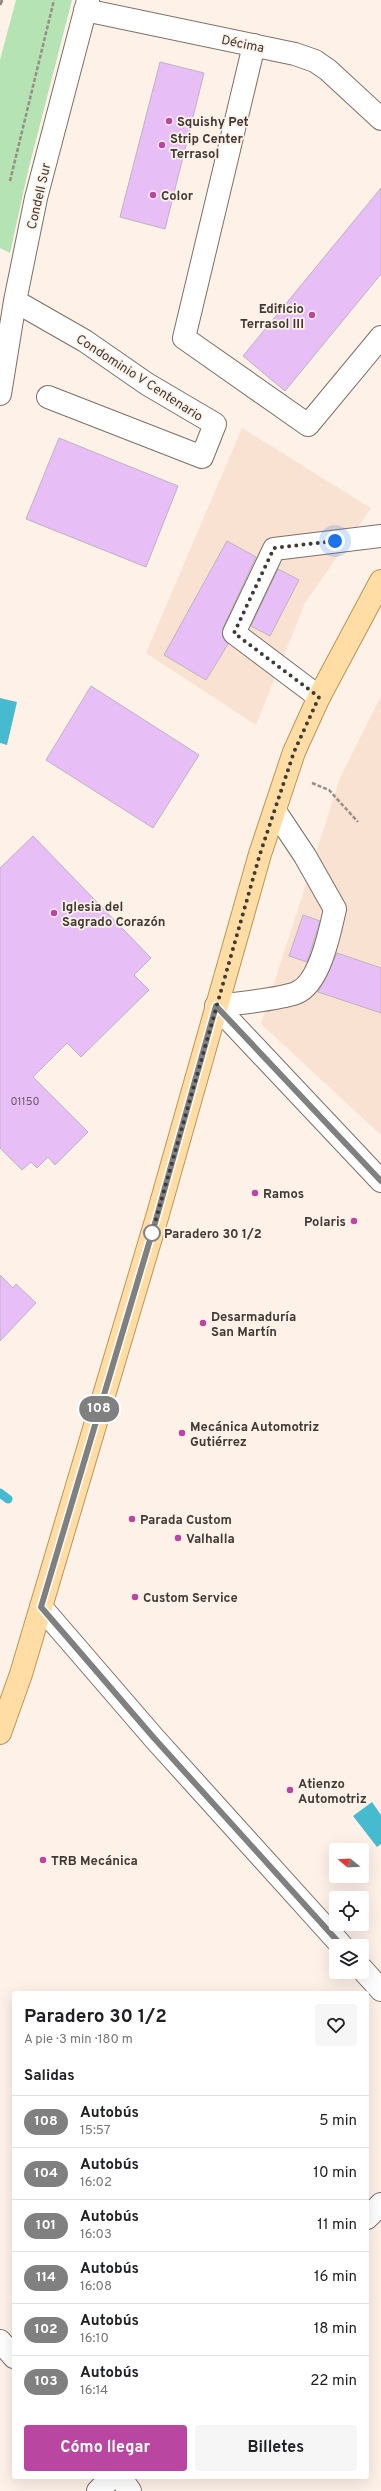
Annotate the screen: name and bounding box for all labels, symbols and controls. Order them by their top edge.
street label: Décima [220,33,265,57]
place label: Squishy Pet [177,115,249,131]
marker: Squishy Pet [164,116,174,126]
place label: Strip Center Terrasol [170,132,244,163]
marker: Strip Center Terrasol [157,140,167,150]
street label: Condell Sur [25,162,55,231]
place label: Color [161,189,194,205]
marker: Color [148,190,158,200]
place label: Edificio Terrasol III [240,302,304,333]
marker: Edificio Terrasol III [307,310,317,320]
street label: Condominio V Centenario [72,332,205,426]
your location [325,531,345,551]
place label: Iglesia del Sagrado Corazón [62,900,166,931]
marker: Iglesia del Sagrado Corazón [49,908,59,918]
house number: 01150 [10,1095,40,1109]
place label: Ramos [263,1187,304,1203]
marker: Ramos [250,1188,260,1198]
place label: Polaris [304,1215,346,1231]
marker: Polaris [349,1216,359,1226]
marker: Paradero 30 1/2 [143,1224,161,1242]
place label: Paradero 30 1/2 [164,1227,262,1243]
place label: Desarmaduría San Martín [211,1310,296,1341]
marker: Desarmaduría San Martín [198,1318,208,1328]
line badge: 108 [76,1396,122,1422]
text: 108 [87,1400,111,1417]
place label: Mecánica Automotriz Gutiérrez [190,1420,319,1451]
marker: Mecánica Automotriz Gutiérrez [177,1428,187,1438]
place label: Parada Custom [140,1513,232,1529]
marker: Parada Custom [127,1514,137,1524]
place label: Valhalla [186,1532,235,1548]
marker: Valhalla [173,1533,183,1543]
place label: Custom Service [143,1591,238,1607]
marker: Custom Service [130,1592,140,1602]
place label: Atienzo Automotriz [298,1777,367,1808]
marker: Atienzo Automotriz [285,1785,295,1795]
north arrow [329,1843,369,1883]
map controls [329,1843,369,1979]
place label: TRB Mecánica [51,1854,138,1870]
marker: TRB Mecánica [38,1855,48,1865]
button: locate [329,1891,369,1931]
button: layers [329,1939,369,1979]
button: heart [315,2004,357,2046]
text: Paradero 30 1/2 [24,2005,167,2029]
text: A pie · 3 min · 180 m [24,2032,133,2048]
text: Salidas [24,2067,75,2086]
text: Autobús [80,2104,139,2123]
text: 5 min [319,2112,357,2131]
text: 108 [34,2113,58,2130]
text: 15:57 [80,2123,111,2139]
text: Autobús [80,2156,139,2175]
text: 10 min [313,2164,357,2183]
text: 104 [34,2165,58,2182]
text: 16:02 [80,2175,112,2191]
text: Autobús [80,2208,139,2227]
text: 11 min [317,2216,357,2235]
text: 101 [36,2217,56,2234]
text: 16:03 [80,2227,112,2243]
text: Autobús [80,2260,139,2279]
text: 16 min [314,2268,357,2287]
text: 114 [36,2269,56,2286]
text: 16:08 [80,2279,112,2295]
text: Autobús [80,2312,139,2331]
text: 18 min [314,2320,357,2339]
text: 102 [34,2321,58,2338]
text: 16:10 [80,2331,109,2347]
text: Autobús [80,2364,139,2383]
text: 22 min [310,2372,357,2391]
text: 103 [34,2373,58,2390]
text: 16:14 [80,2383,108,2399]
button: Cómo llegar [24,2425,187,2471]
button: Billetes [195,2425,357,2471]

